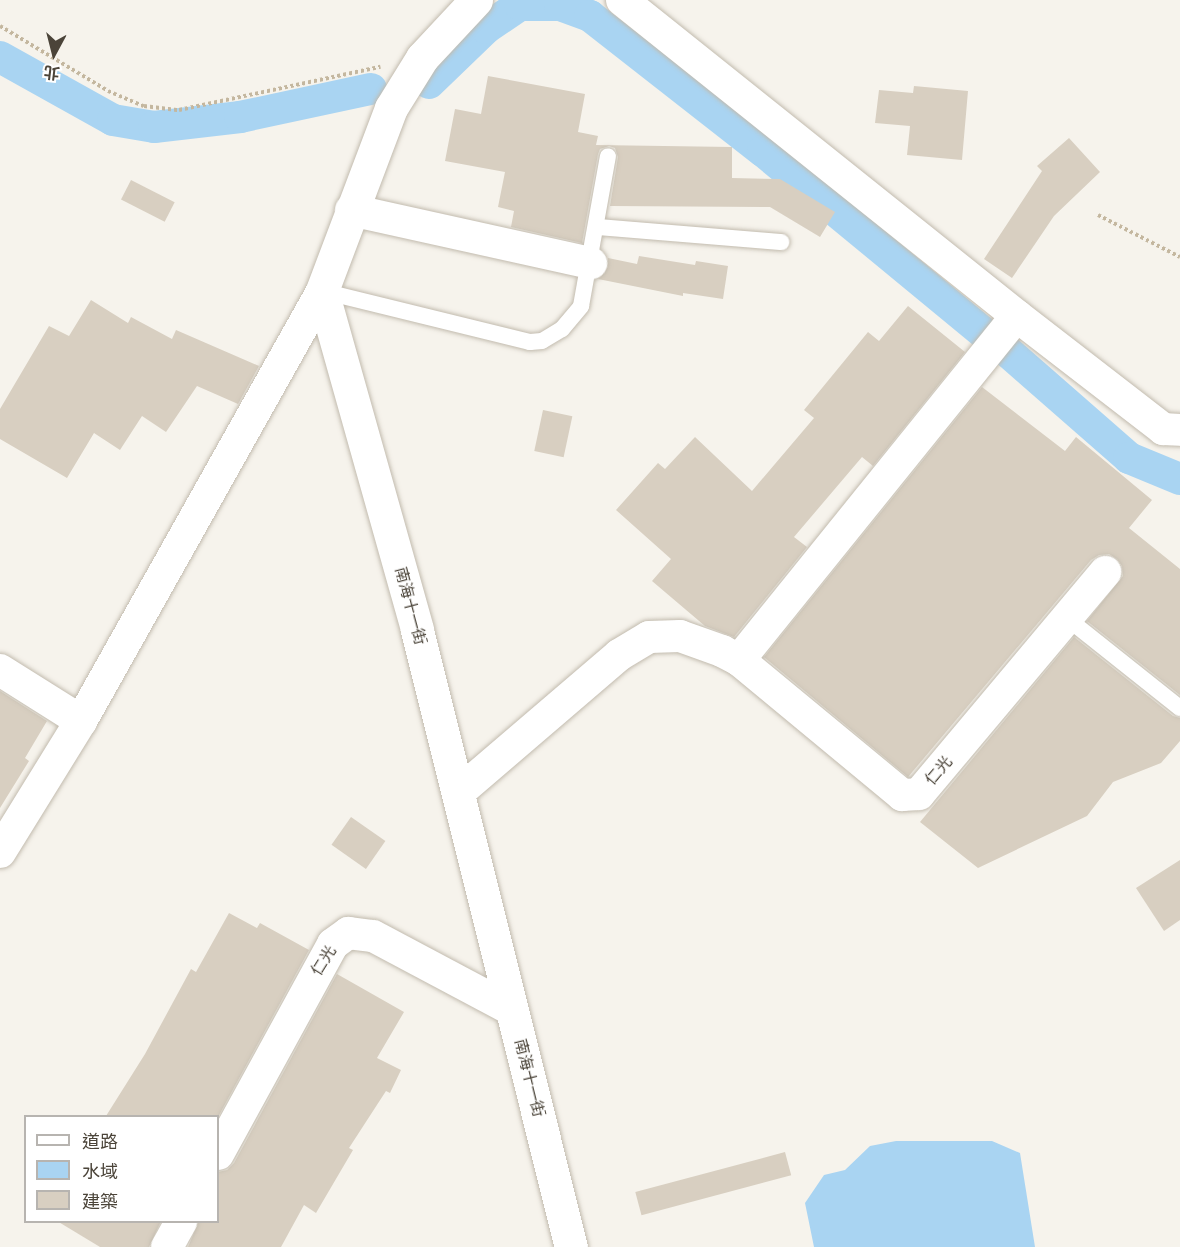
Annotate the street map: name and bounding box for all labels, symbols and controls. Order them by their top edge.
north arrow [24,24,84,84]
text: 北 [43,62,61,83]
street label: 南海十一街 [390,565,430,647]
street label: 仁光 [921,753,957,789]
street label: 仁光 [307,942,341,980]
street label: 南海十一街 [510,1037,548,1119]
legend [24,1115,219,1223]
text: 道路 [82,1131,118,1153]
text: 水域 [82,1161,118,1183]
text: 建築 [82,1191,118,1213]

